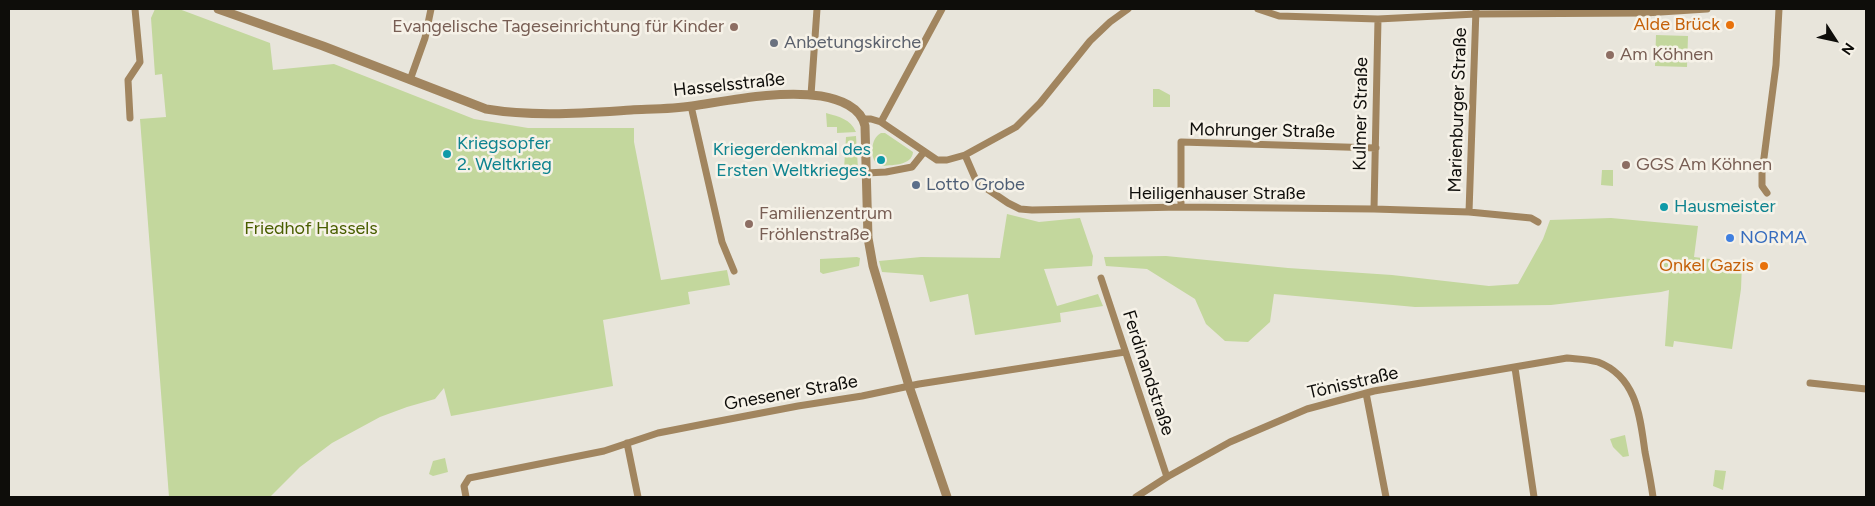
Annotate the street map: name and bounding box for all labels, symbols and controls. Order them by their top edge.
place label: Alde Brück [1633,14,1720,36]
north arrow [1810,15,1860,65]
place label: Evangelische Tageseinrichtung für Kinder [392,16,724,38]
marker: Alde Brück [1724,19,1736,31]
marker: Evangelische Tageseinrichtung für Kinder [728,21,740,33]
street label: Marienburger Straße [1444,27,1472,193]
place label: Anbetungskirche [784,32,921,54]
marker: Anbetungskirche [768,37,780,49]
text: N [1838,40,1858,58]
place label: Am Köhnen [1620,44,1713,66]
marker: Am Köhnen [1604,49,1616,61]
street label: Kulmer Straße [1349,57,1373,171]
street label: Hasselsstraße [672,68,786,102]
street label: Mohrunger Straße [1189,119,1335,143]
place label: Kriegsopfer 2. Weltkrieg [457,133,552,176]
place label: Kriegerdenkmal des Ersten Weltkrieges. [713,139,871,182]
marker: Kriegsopfer 2. Weltkrieg [441,148,453,160]
marker: Kriegerdenkmal des Ersten Weltkrieges. [875,154,887,166]
place label: GGS Am Köhnen [1636,154,1772,176]
marker: GGS Am Köhnen [1620,159,1632,171]
place label: Lotto Grobe [926,174,1025,196]
marker: Lotto Grobe [910,179,922,191]
street label: Heiligenhauser Straße [1128,183,1306,205]
place label: Hausmeister [1674,196,1776,218]
marker: Hausmeister [1658,201,1670,213]
place label: Familienzentrum Fröhlenstraße [759,203,892,245]
park label: Friedhof Hassels [244,218,378,240]
marker: Familienzentrum Fröhlenstraße [743,218,755,230]
place label: NORMA [1740,227,1807,249]
marker: NORMA [1724,232,1736,244]
place label: Onkel Gazis [1659,255,1754,277]
marker: Onkel Gazis [1758,260,1770,272]
street label: Ferdinandstraße [1118,308,1178,438]
street label: Tönisstraße [1306,362,1400,404]
street label: Gnesener Straße [723,371,859,415]

